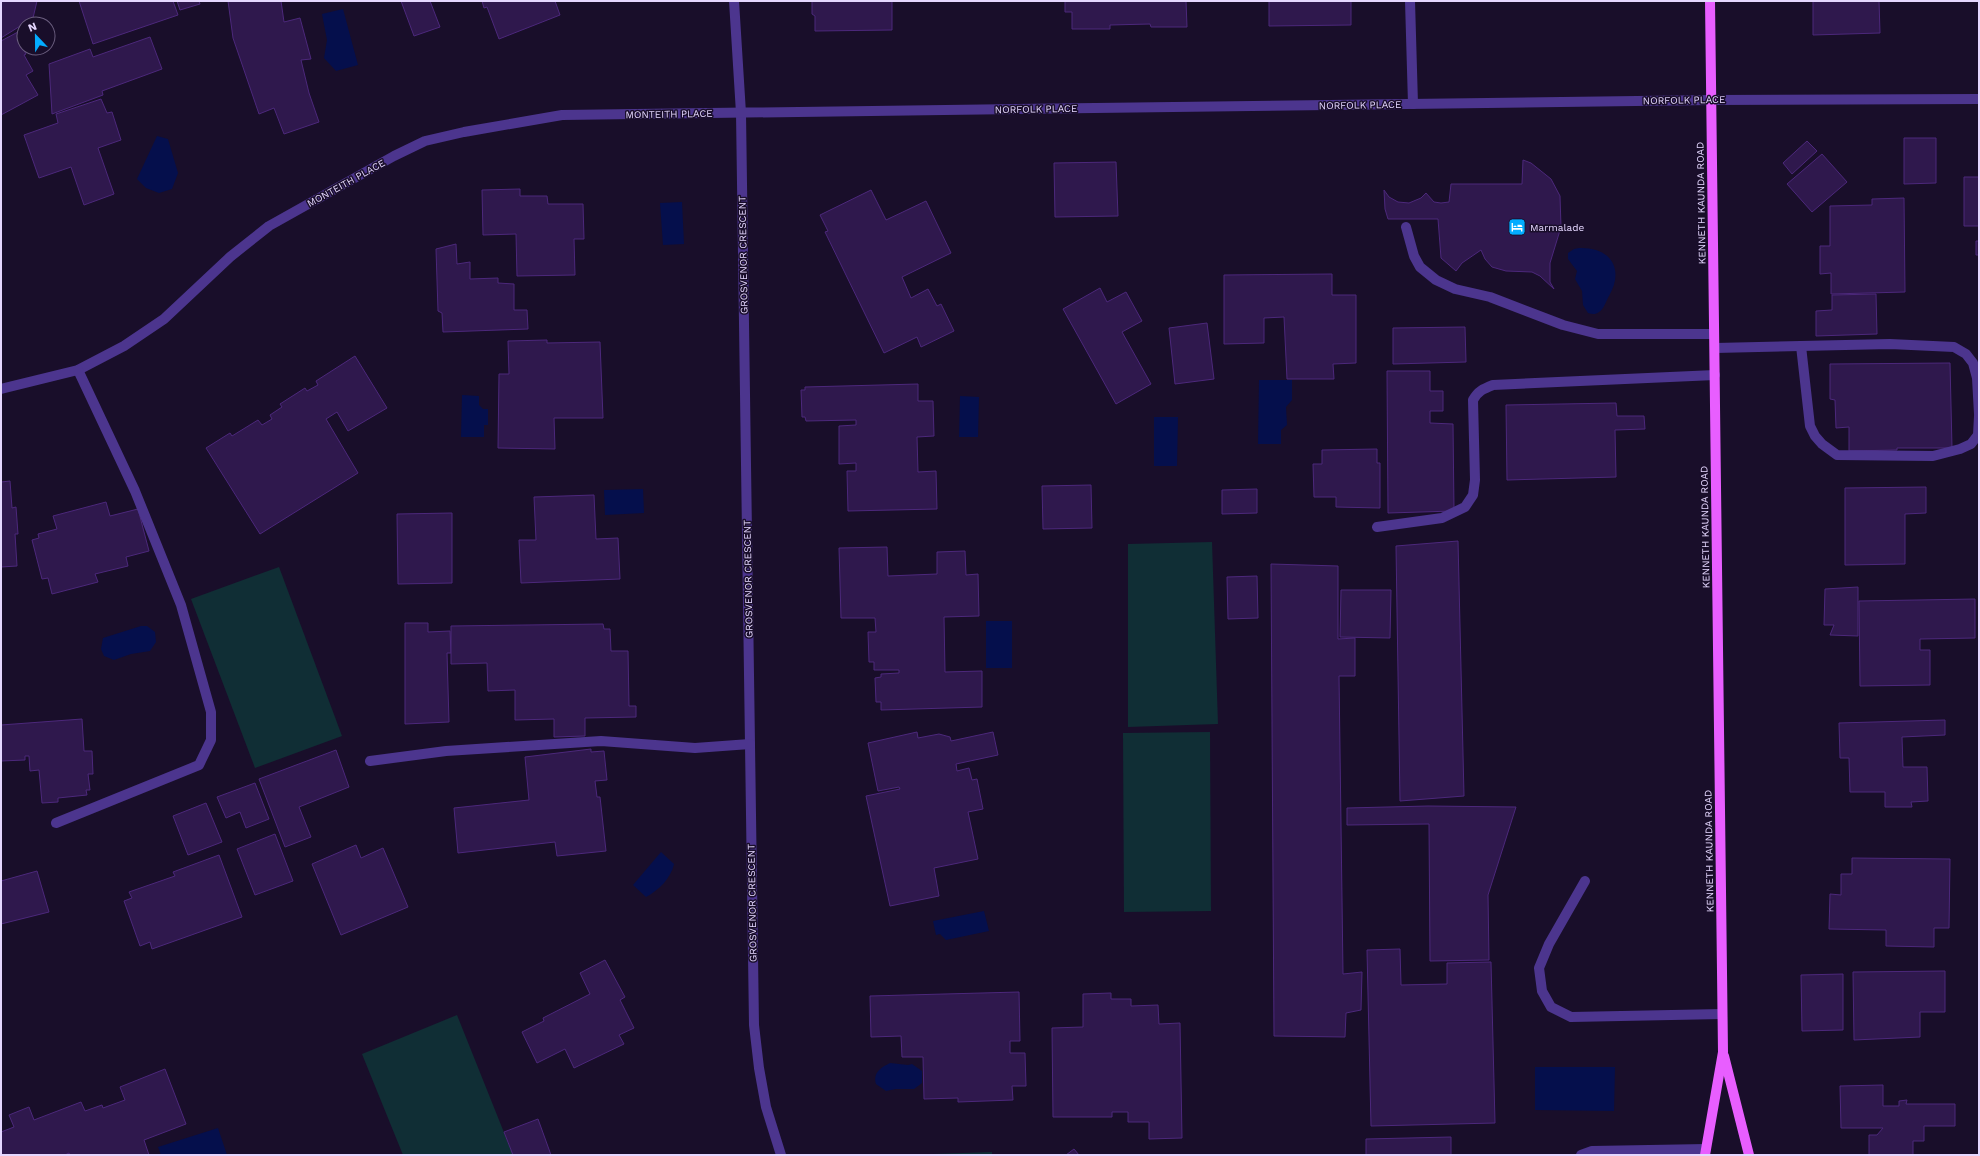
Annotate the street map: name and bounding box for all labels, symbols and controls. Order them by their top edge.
north arrow [16,16,56,56]
text: N [26,20,39,35]
street label: NORFOLK PLACE [1643,94,1725,106]
street label: NORFOLK PLACE [1319,99,1401,111]
street label: NORFOLK PLACE [995,103,1077,115]
street label: MONTEITH PLACE [625,108,713,120]
street label: KENNETH KAUNDA ROAD [1694,142,1708,264]
street label: MONTEITH PLACE [305,157,387,209]
street label: GROSVENOR CRESCENT [736,196,750,314]
hotel icon: Marmalade [1507,217,1527,237]
place label: Marmalade [1530,222,1584,233]
street label: KENNETH KAUNDA ROAD [1698,466,1712,588]
street label: GROSVENOR CRESCENT [741,520,755,638]
street label: KENNETH KAUNDA ROAD [1702,790,1716,912]
street label: GROSVENOR CRESCENT [745,844,759,962]

